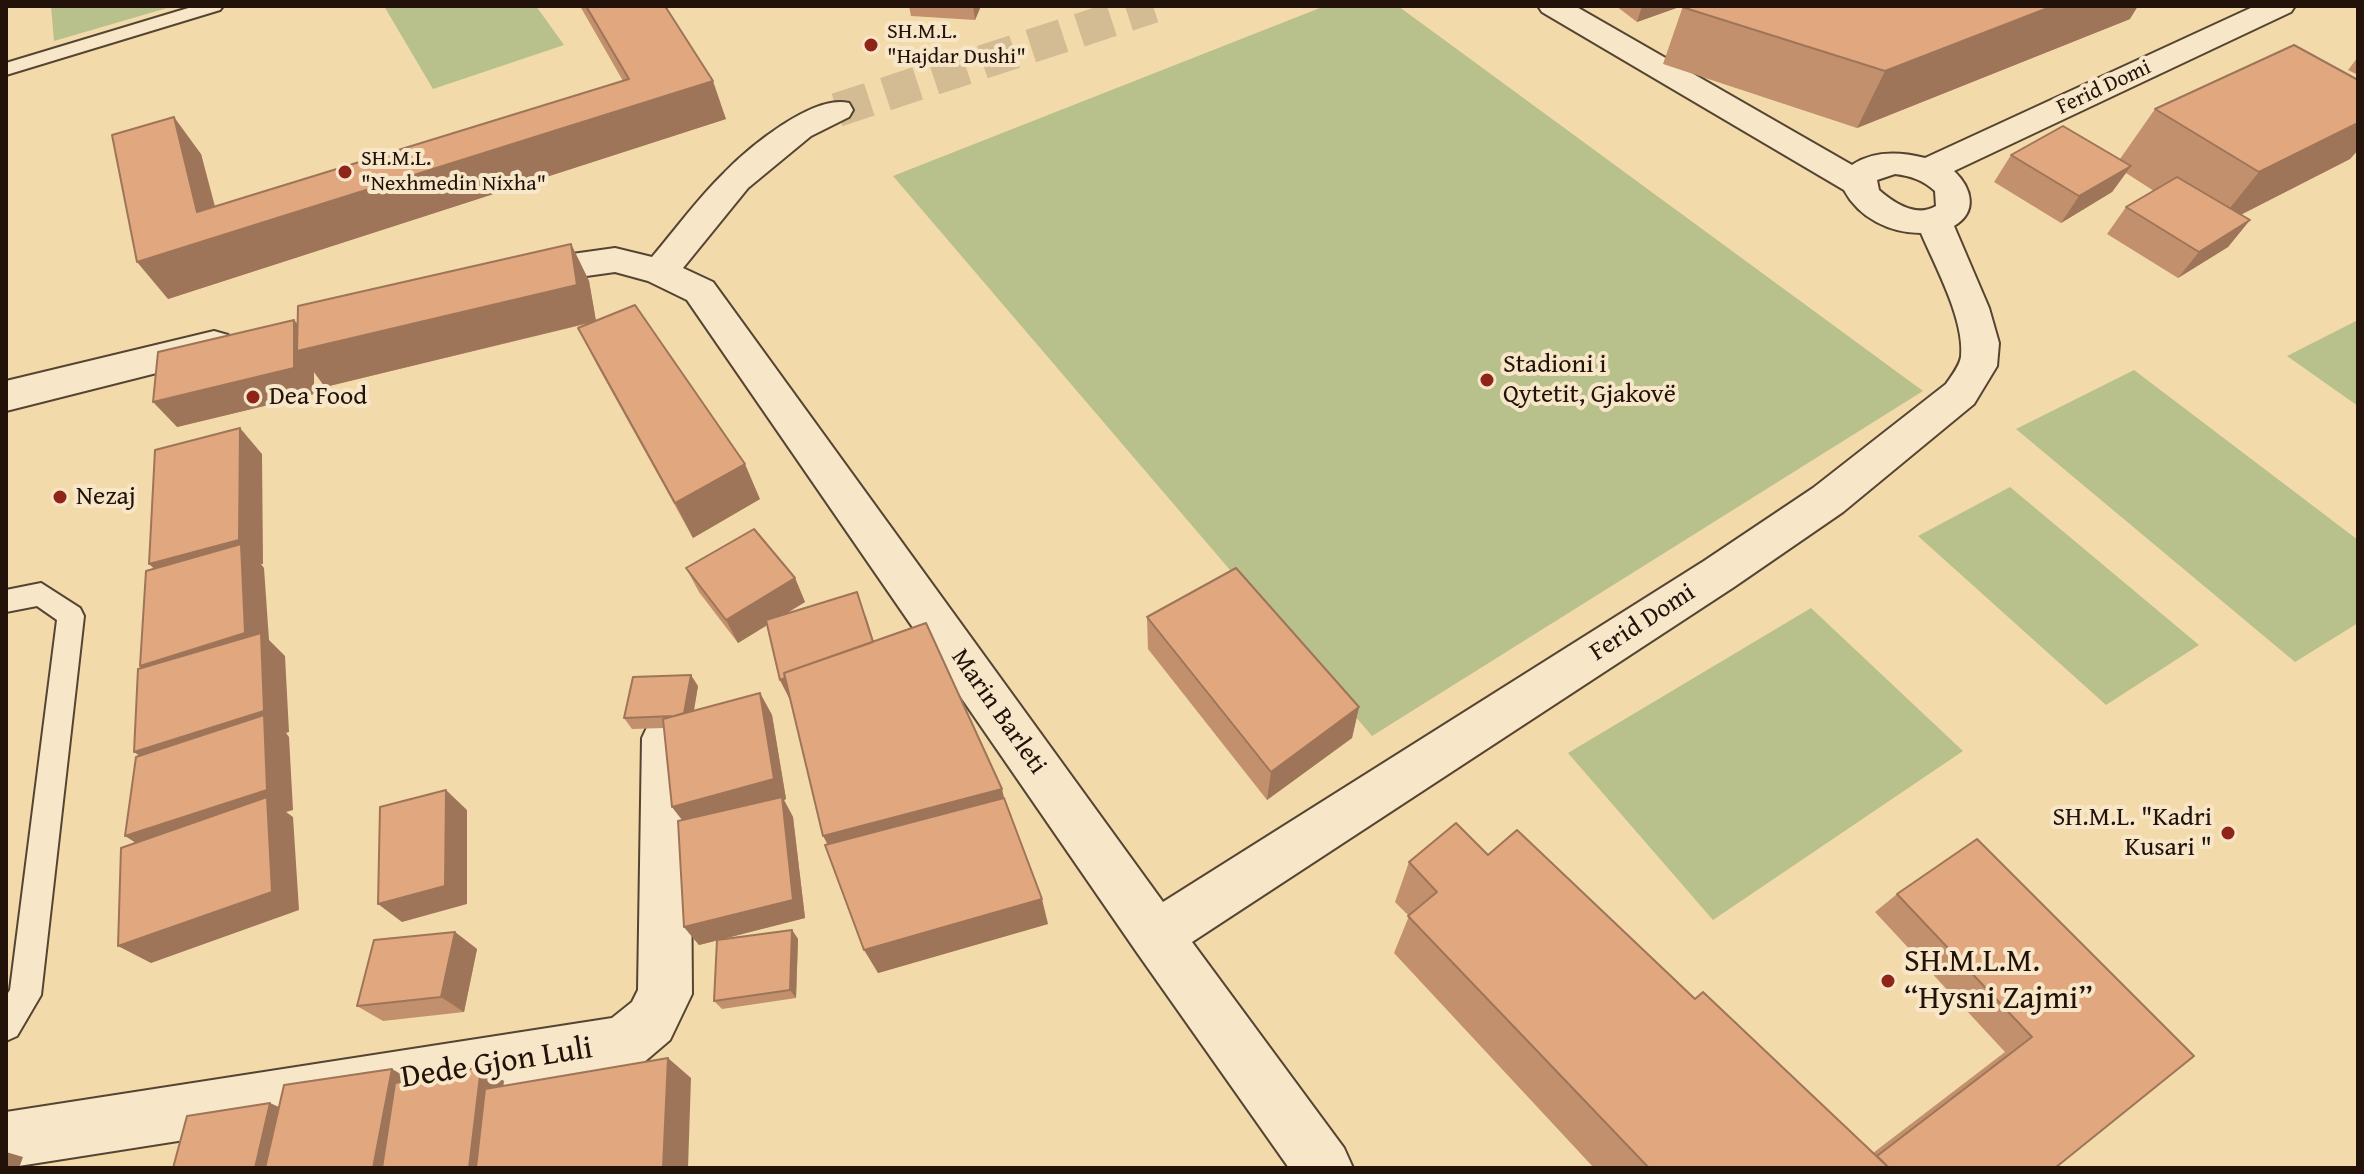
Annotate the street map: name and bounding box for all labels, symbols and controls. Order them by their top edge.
place label: SH.M.L. "Hajdar Dushi" [887,19,1026,70]
marker: SH.M.L. "Hajdar Dushi" [862,36,880,54]
street label: Ferid Domi [2053,55,2155,121]
place label: SH.M.L. "Nexhmedin Nixha" [361,146,546,198]
marker: SH.M.L. "Nexhmedin Nixha" [336,163,354,181]
place label: Stadioni i Qytetit, Gjakovë [1503,349,1676,410]
marker: Stadioni i Qytetit, Gjakovë [1478,371,1496,389]
place label: Dea Food [269,381,367,413]
marker: Dea Food [244,388,262,406]
place label: Nezaj [76,481,136,513]
marker: Nezaj [51,488,69,506]
street label: Ferid Domi [1585,577,1701,669]
street label: Marin Barleti [943,643,1053,781]
place label: SH.M.L. "Kadri Kusari " [2052,802,2212,864]
marker: SH.M.L. "Kadri Kusari " [2219,824,2237,842]
place label: SH.M.L.M. “Hysni Zajmi” [1904,944,2093,1019]
marker: SH.M.L.M. “Hysni Zajmi” [1879,972,1897,990]
street label: Dede Gjon Luli [399,1030,595,1098]

